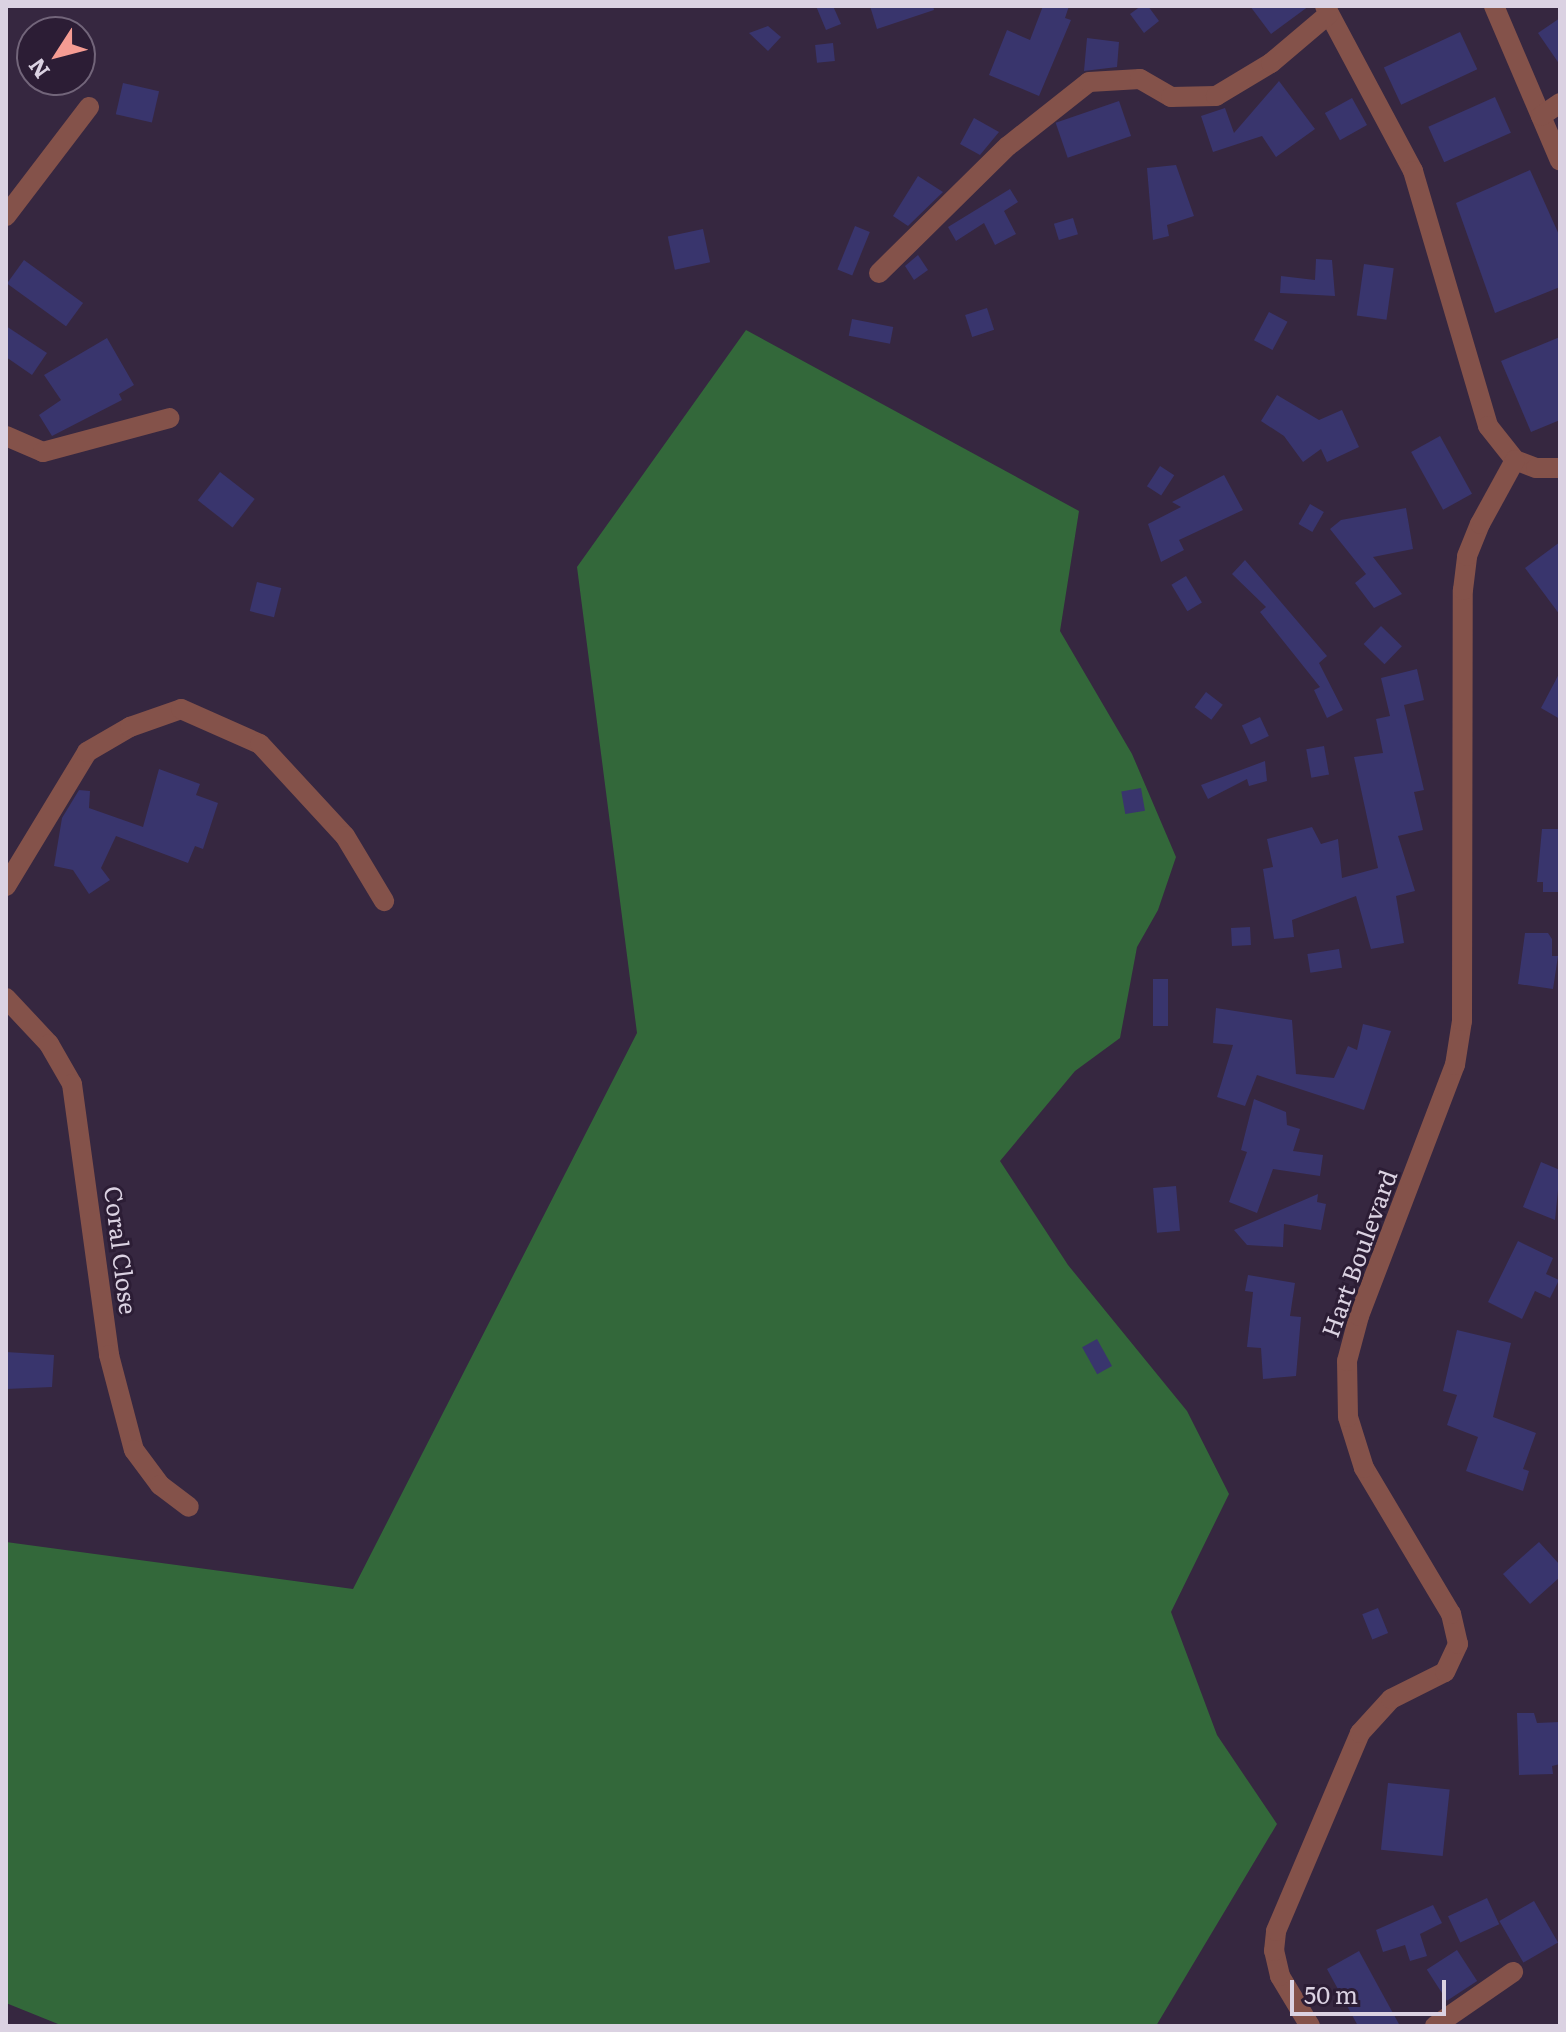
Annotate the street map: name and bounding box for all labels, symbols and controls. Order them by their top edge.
north arrow [16,16,96,96]
text: N [19,52,57,86]
street label: Hart Boulevard [1314,1165,1402,1341]
street label: Coral Close [100,1184,144,1316]
scale bar [1294,1964,1450,2014]
text: 50 m [1304,1976,1358,2011]

